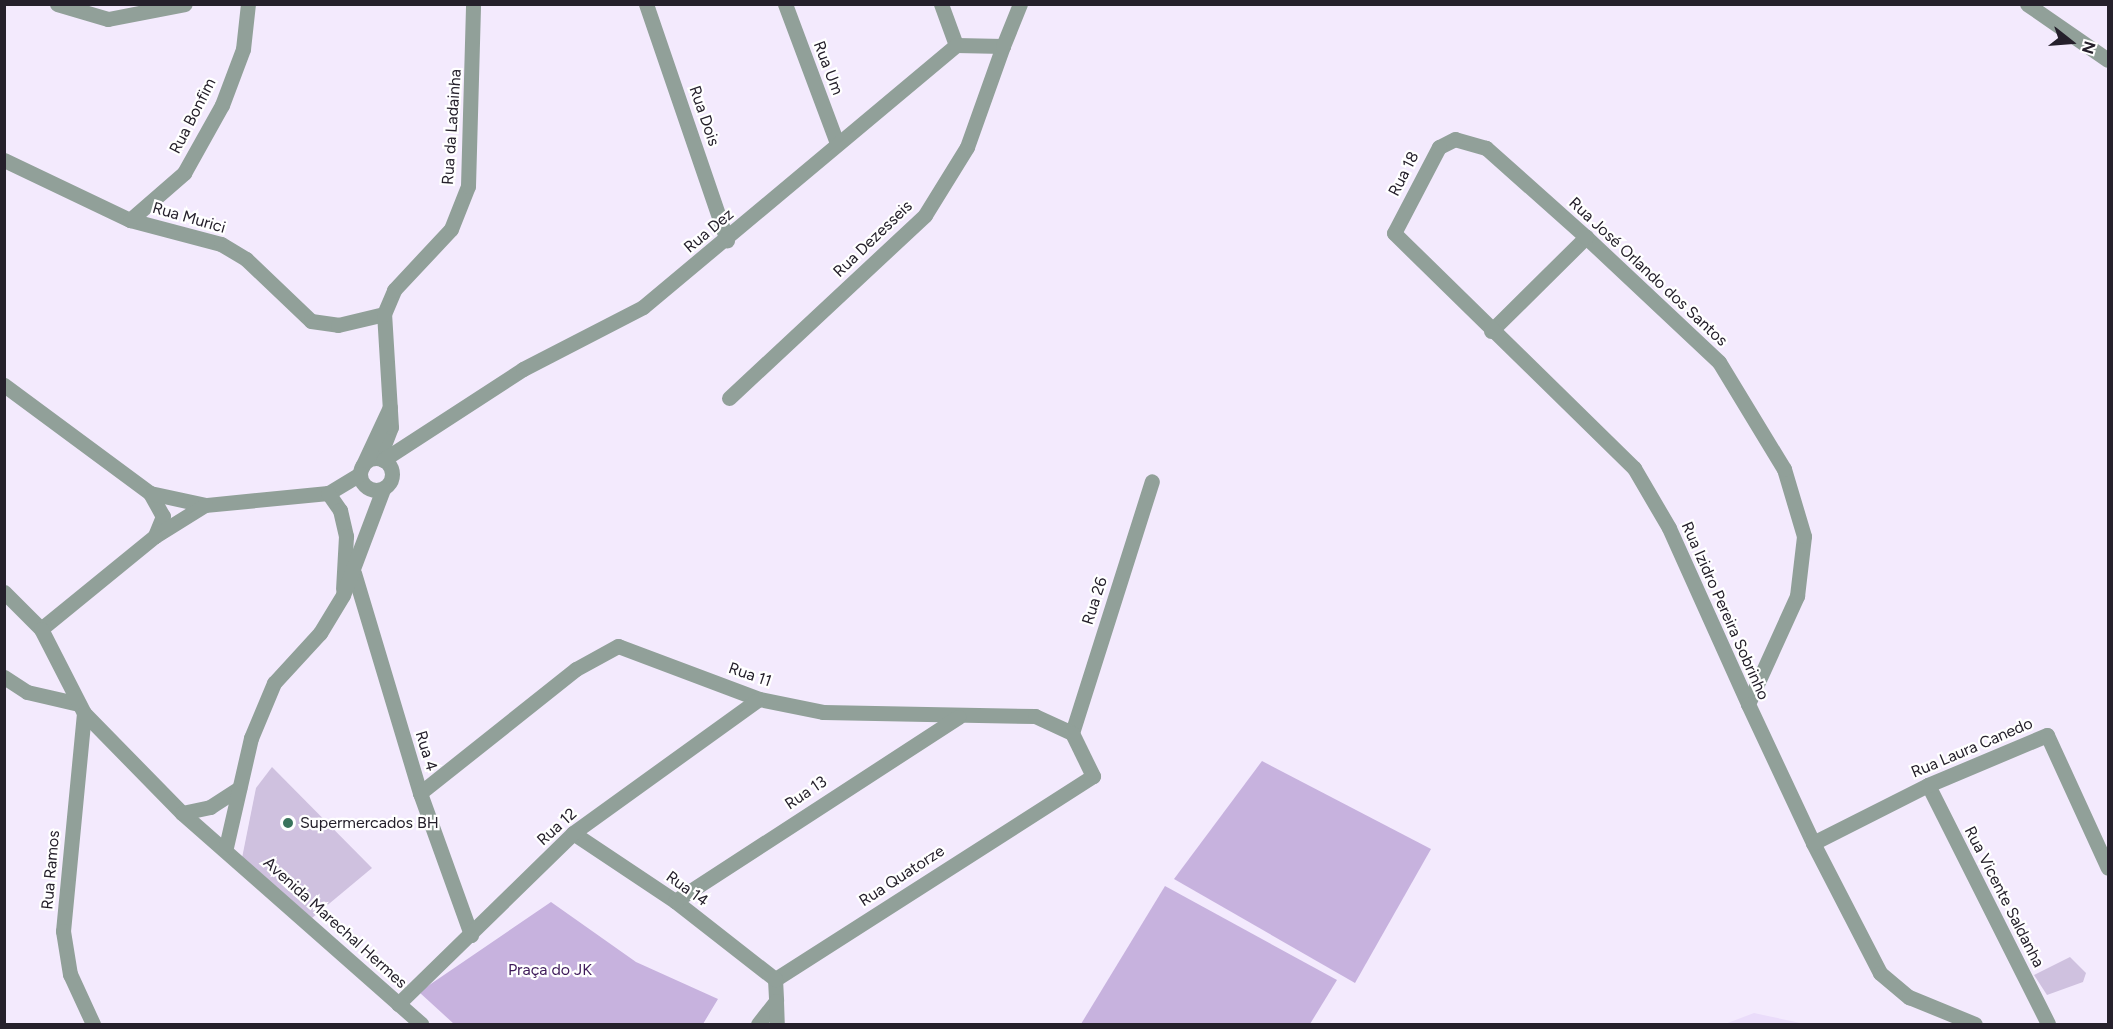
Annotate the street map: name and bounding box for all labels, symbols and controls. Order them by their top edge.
north arrow [2041,12,2101,72]
street label: Rua Um [809,38,847,98]
text: N [2078,39,2100,56]
street label: Rua da Ladainha [438,68,466,186]
street label: Rua Bonfim [166,75,220,157]
street label: Rua Dois [685,83,723,149]
street label: Rua 18 [1385,148,1423,200]
street label: Rua José Orlando dos Santos [1565,194,1731,350]
street label: Rua Dezesseis [830,197,916,281]
street label: Rua Murici [150,198,228,238]
street label: Rua Dez [680,205,738,257]
street label: Rua Izidro Pereira Sobrinho [1677,519,1773,703]
street label: Rua 26 [1078,575,1112,627]
street label: Rua 11 [726,659,774,691]
street label: Rua Laura Canedo [1908,714,2036,782]
street label: Rua 4 [411,729,441,773]
street label: Rua 13 [781,772,831,814]
street label: Rua 12 [533,804,581,850]
place label: Supermercados BH [300,813,439,833]
marker: Supermercados BH [281,816,295,830]
street label: Rua Vicente Saldanha [1960,823,2048,971]
street label: Rua Ramos [38,830,64,910]
street label: Rua Quatorze [856,841,948,911]
street label: Avenida Marechal Hermes [259,853,411,993]
street label: Rua 14 [662,867,712,911]
park label: Praça do JK [508,960,592,980]

